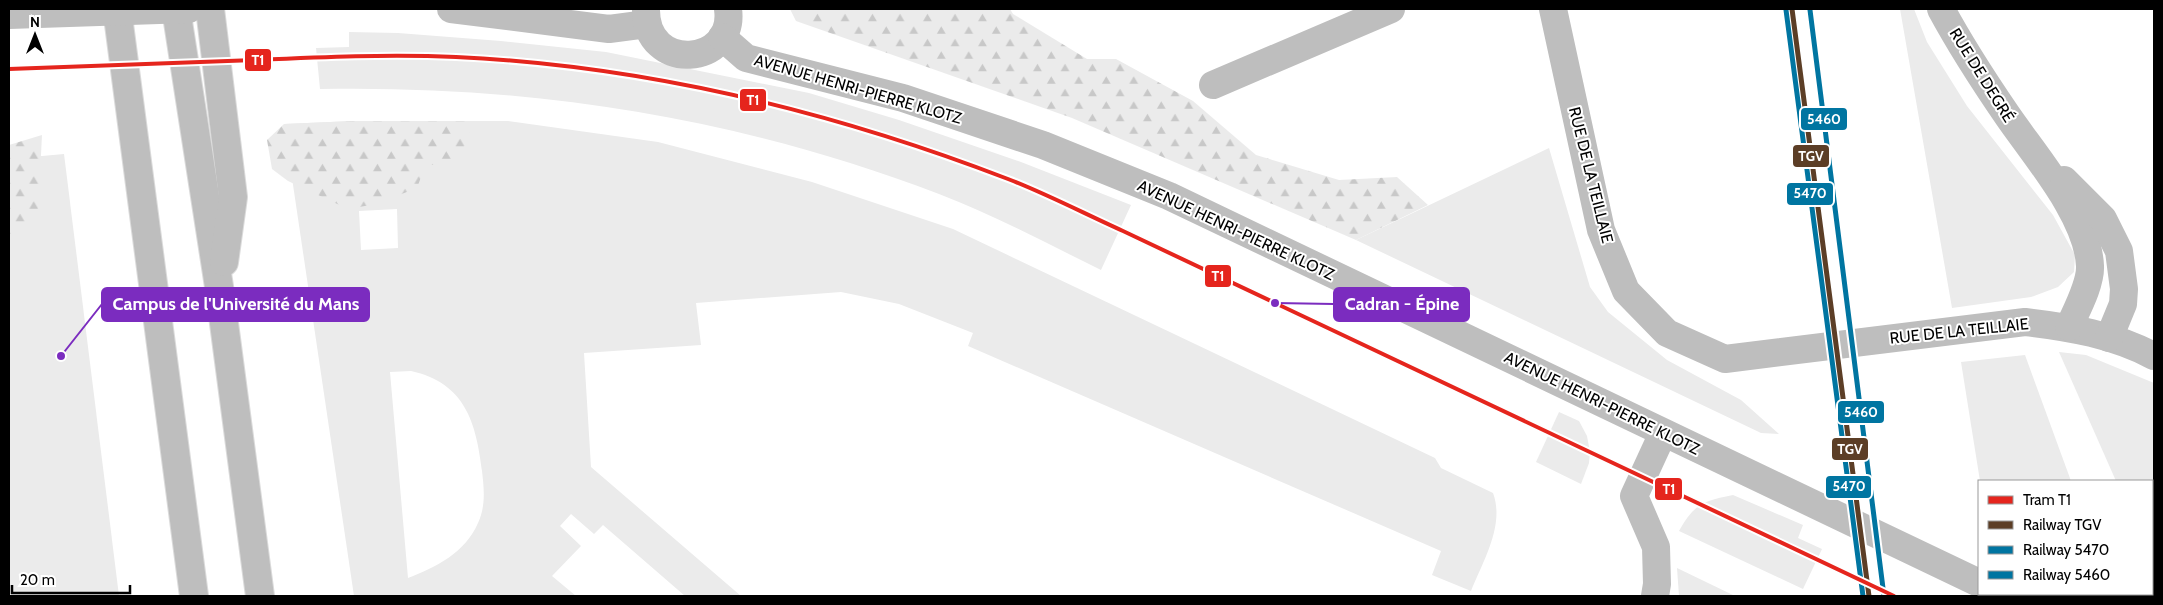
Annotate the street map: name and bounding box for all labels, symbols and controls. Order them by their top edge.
north arrow [10,10,60,60]
text: N [30,13,40,31]
street label: RUE DE DEGRÉ [1945,24,2019,126]
line badge: T1 [244,48,272,72]
street label: AVENUE HENRI-PIERRE KLOTZ [752,50,964,128]
text: T1 [252,51,264,69]
line badge: T1 [739,88,767,112]
text: T1 [747,91,759,109]
street label: RUE DE LA TEILLAIE [1565,105,1617,245]
line badge: 5460 [1800,107,1848,131]
text: 5460 [1807,110,1841,128]
line badge: TGV [1792,144,1830,168]
text: TGV [1798,147,1824,165]
street label: AVENUE HENRI-PIERRE KLOTZ [1135,176,1338,284]
line badge: 5470 [1786,182,1834,206]
text: 5470 [1793,184,1827,202]
line badge: T1 [1204,264,1232,288]
text: T1 [1212,267,1224,285]
callout: Campus de l'Université du Mans [102,288,369,321]
callout: Cadran - Épine [1334,288,1469,321]
text: Campus de l'Université du Mans [113,293,360,315]
text: Cadran - Épine [1345,293,1459,315]
street label: RUE DE LA TEILLAIE [1889,314,2030,348]
street label: AVENUE HENRI-PIERRE KLOTZ [1501,347,1703,459]
line badge: 5460 [1837,400,1885,424]
text: 5460 [1844,403,1878,421]
line badge: TGV [1831,437,1869,461]
text: TGV [1837,440,1863,458]
line badge: 5470 [1825,475,1872,499]
line badge: T1 [1654,477,1683,501]
text: 5470 [1832,477,1866,495]
text: T1 [1663,480,1675,498]
legend [1978,480,2153,595]
text: Tram T1 [2023,491,2071,509]
text: Railway TGV [2023,516,2102,534]
text: Railway 5470 [2023,541,2109,559]
scale bar [12,562,130,594]
text: Railway 5460 [2023,566,2110,584]
text: 20 m [20,571,55,589]

